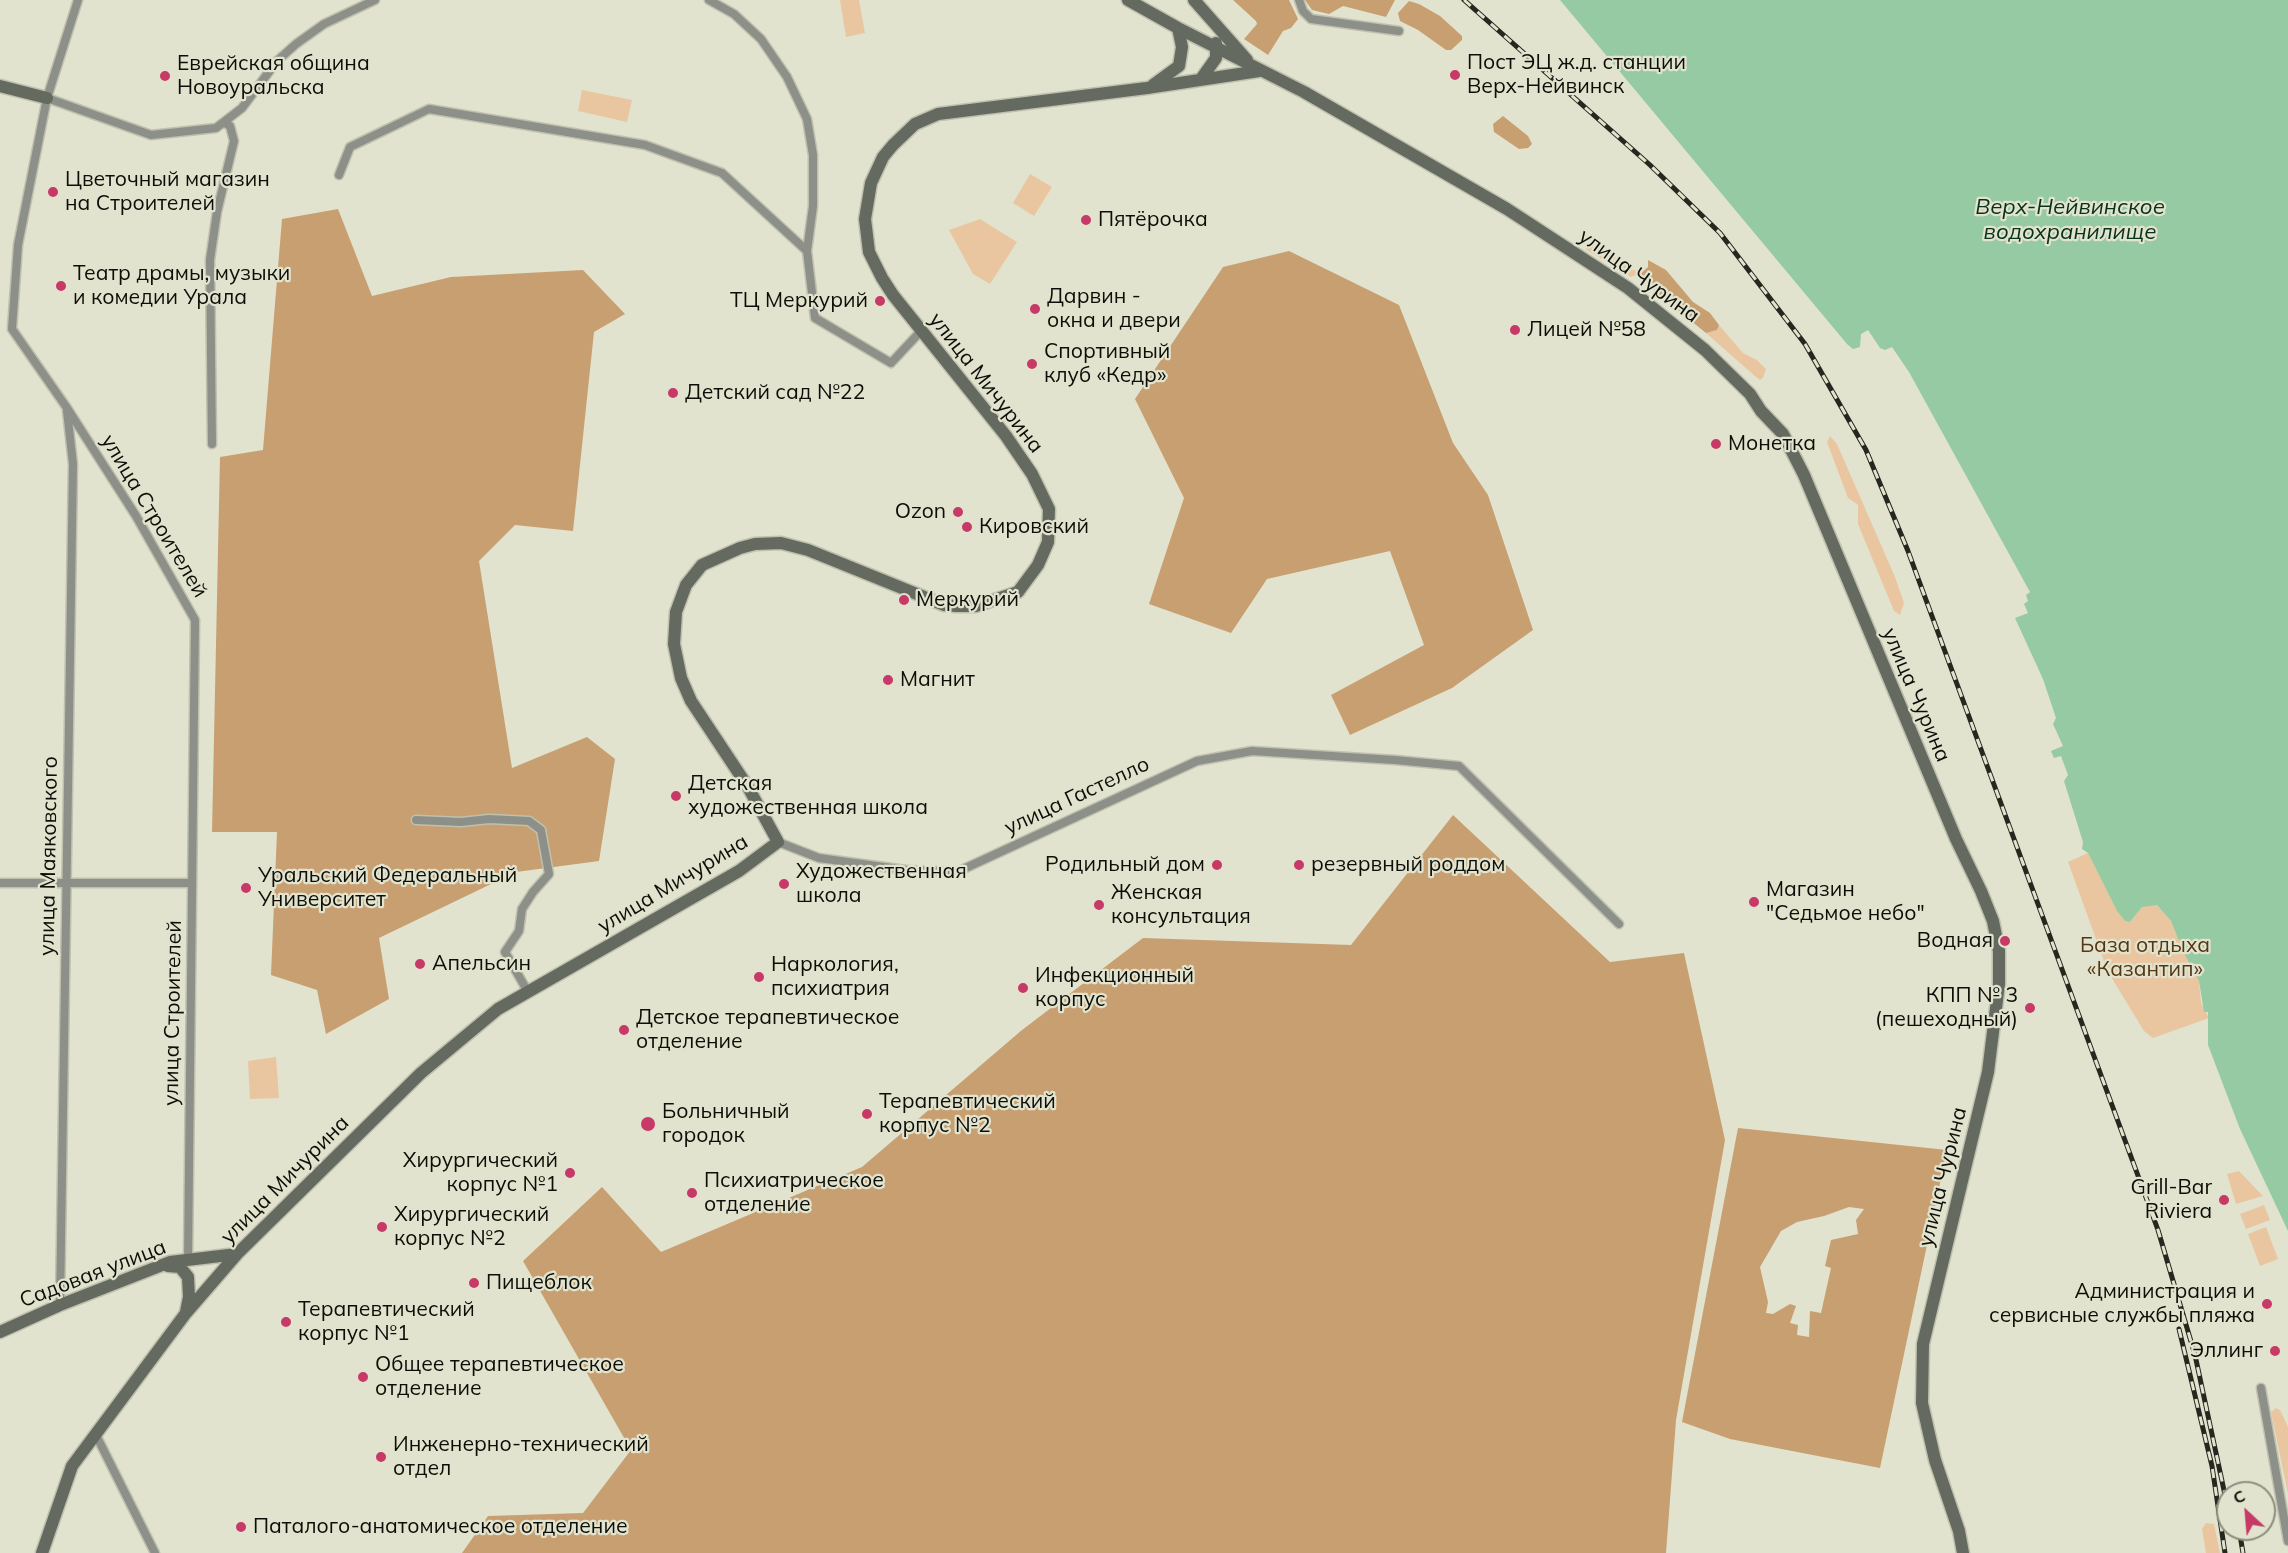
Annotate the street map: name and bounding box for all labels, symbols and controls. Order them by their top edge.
place label: Пост ЭЦ ж.д. станции Верх-Нейвинск [1467,50,1686,100]
place label: Еврейская община Новоуральска [177,51,370,101]
marker: Пост ЭЦ ж.д. станции Верх-Нейвинск [1448,68,1462,82]
marker: Еврейская община Новоуральска [158,69,172,83]
place label: Цветочный магазин на Строителей [65,167,270,217]
marker: Цветочный магазин на Строителей [46,185,60,199]
water label: Верх-Нейвинское водохранилище [1975,194,2165,246]
place label: Пятёрочка [1098,207,1208,233]
marker: Пятёрочка [1079,213,1093,227]
street label: улица Чурина [1574,224,1704,328]
place label: Театр драмы, музыки и комедии Урала [73,261,290,311]
marker: Театр драмы, музыки и комедии Урала [54,279,68,293]
place label: Дарвин - окна и двери [1047,284,1181,334]
place label: ТЦ Меркурий [730,288,868,314]
marker: ТЦ Меркурий [873,294,887,308]
marker: Дарвин - окна и двери [1028,302,1042,316]
street label: улица Мичурина [923,308,1049,458]
place label: Лицей №58 [1527,317,1646,343]
marker: Лицей №58 [1508,323,1522,337]
place label: Спортивный клуб «Кедр» [1044,339,1170,389]
marker: Спортивный клуб «Кедр» [1025,357,1039,371]
place label: Детский сад №22 [685,380,865,406]
marker: Детский сад №22 [666,386,680,400]
street label: улица Строителей [95,430,213,602]
place label: Монетка [1728,431,1816,457]
marker: Монетка [1709,437,1723,451]
place label: Ozon [895,499,946,525]
marker: Ozon [951,505,965,519]
place label: Кировский [979,514,1089,540]
marker: Кировский [960,520,974,534]
place label: Меркурий [916,587,1019,613]
marker: Меркурий [897,593,911,607]
street label: улица Чурина [1876,624,1956,766]
place label: Магнит [900,667,975,693]
marker: Магнит [881,673,895,687]
street label: улица Гастелло [1001,751,1153,841]
street label: улица Маяковского [35,756,63,956]
place label: Детская художественная школа [688,771,928,821]
marker: Детская художественная школа [669,789,683,803]
street label: улица Мичурина [593,829,753,939]
place label: Родильный дом [1045,852,1205,878]
place label: резервный роддом [1311,852,1505,878]
marker: Родильный дом [1210,858,1224,872]
marker: резервный роддом [1292,858,1306,872]
place label: Художественная школа [796,859,967,909]
place label: Уральский Федеральный Университет [258,863,517,913]
marker: Художественная школа [777,877,791,891]
place label: Магазин "Седьмое небо" [1766,877,1925,927]
place label: Женская консультация [1111,880,1251,930]
marker: Уральский Федеральный Университет [239,881,253,895]
marker: Магазин "Седьмое небо" [1747,895,1761,909]
marker: Женская консультация [1092,898,1106,912]
street label: улица Строителей [159,920,187,1106]
place label: Водная [1917,928,1993,954]
park label: База отдыха «Казантип» [2080,933,2210,983]
marker: Водная [1998,934,2012,948]
place label: Апельсин [432,951,531,977]
place label: Наркология, психиатрия [771,952,899,1002]
marker: Апельсин [413,957,427,971]
place label: Инфекционный корпус [1035,963,1194,1013]
marker: Наркология, психиатрия [752,970,766,984]
marker: Инфекционный корпус [1016,981,1030,995]
place label: КПП № 3 (пешеходный) [1875,983,2018,1033]
marker: КПП № 3 (пешеходный) [2023,1001,2037,1015]
place label: Детское терапевтическое отделение [636,1005,899,1055]
marker: Детское терапевтическое отделение [617,1023,631,1037]
place label: Терапевтический корпус №2 [879,1089,1056,1139]
place label: Больничный городок [662,1099,790,1149]
street label: улица Чурина [1913,1104,1973,1250]
marker: Терапевтический корпус №2 [860,1107,874,1121]
street label: улица Мичурина [216,1111,354,1249]
marker: Больничный городок [639,1115,657,1133]
place label: Хирургический корпус №1 [403,1148,558,1198]
marker: Хирургический корпус №1 [563,1166,577,1180]
place label: Психиатрическое отделение [704,1168,884,1218]
place label: Grill-Bar Riviera [2131,1175,2212,1225]
marker: Психиатрическое отделение [685,1186,699,1200]
marker: Grill-Bar Riviera [2217,1193,2231,1207]
place label: Хирургический корпус №2 [394,1202,549,1252]
marker: Хирургический корпус №2 [375,1220,389,1234]
street label: Садовая улица [16,1235,170,1313]
place label: Пищеблок [486,1270,592,1296]
marker: Пищеблок [467,1276,481,1290]
place label: Администрация и сервисные службы пляжа [1989,1279,2255,1329]
place label: Терапевтический корпус №1 [298,1297,475,1347]
marker: Администрация и сервисные службы пляжа [2260,1297,2274,1311]
marker: Терапевтический корпус №1 [279,1315,293,1329]
place label: Эллинг [2190,1338,2263,1364]
marker: Эллинг [2268,1344,2282,1358]
place label: Общее терапевтическое отделение [375,1352,624,1402]
marker: Общее терапевтическое отделение [356,1370,370,1384]
place label: Инженерно-технический отдел [393,1432,649,1482]
marker: Инженерно-технический отдел [374,1450,388,1464]
north arrow [2216,1481,2276,1541]
text: С [2230,1485,2248,1508]
place label: Паталого-анатомическое отделение [253,1514,628,1540]
marker: Паталого-анатомическое отделение [234,1520,248,1534]

